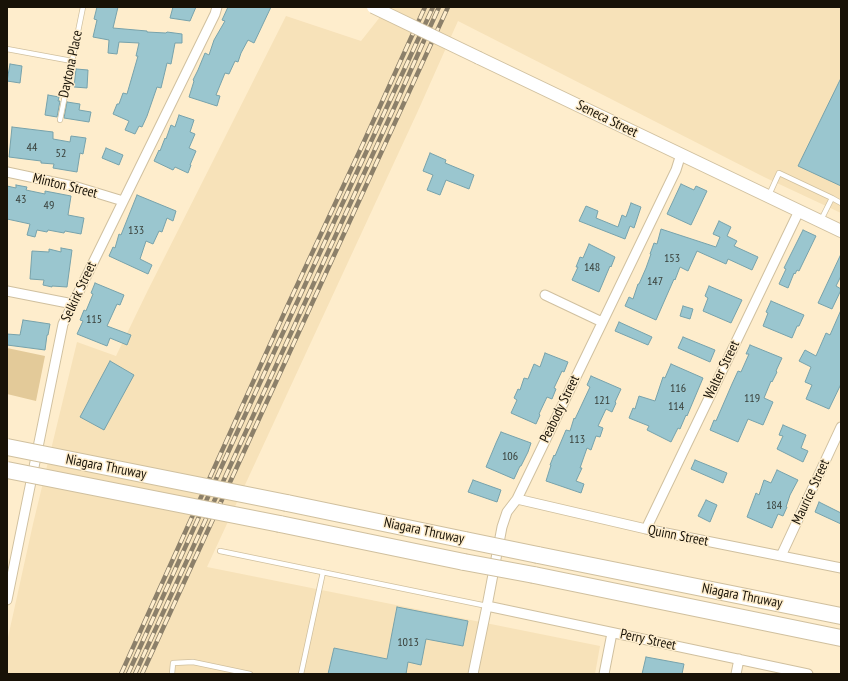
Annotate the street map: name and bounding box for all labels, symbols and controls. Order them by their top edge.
street label: Daytona Place [56,29,86,99]
street label: Seneca Street [574,97,640,141]
house number: 44 [27,141,37,155]
house number: 52 [56,147,66,161]
street label: Minton Street [31,170,99,202]
house number: 43 [16,193,26,207]
house number: 49 [44,199,54,213]
house number: 133 [128,224,144,238]
house number: 153 [664,252,680,266]
street label: Selkirk Street [58,259,100,325]
house number: 148 [584,261,600,275]
house number: 147 [647,275,663,289]
house number: 115 [86,313,102,327]
street label: Walter Street [701,338,743,402]
street label: Peabody Street [537,373,583,445]
house number: 116 [670,382,686,396]
house number: 119 [744,392,760,406]
house number: 121 [594,394,610,408]
house number: 114 [668,400,684,414]
house number: 113 [569,433,585,447]
house number: 106 [502,450,518,464]
street label: Niagara Thruway [64,451,148,483]
street label: Maurice Street [789,457,833,527]
house number: 184 [766,499,782,513]
street label: Niagara Thruway [382,514,466,548]
street label: Quinn Street [646,522,710,550]
street label: Niagara Thruway [700,580,784,612]
street label: Perry Street [619,626,677,654]
house number: 1013 [397,636,419,650]

